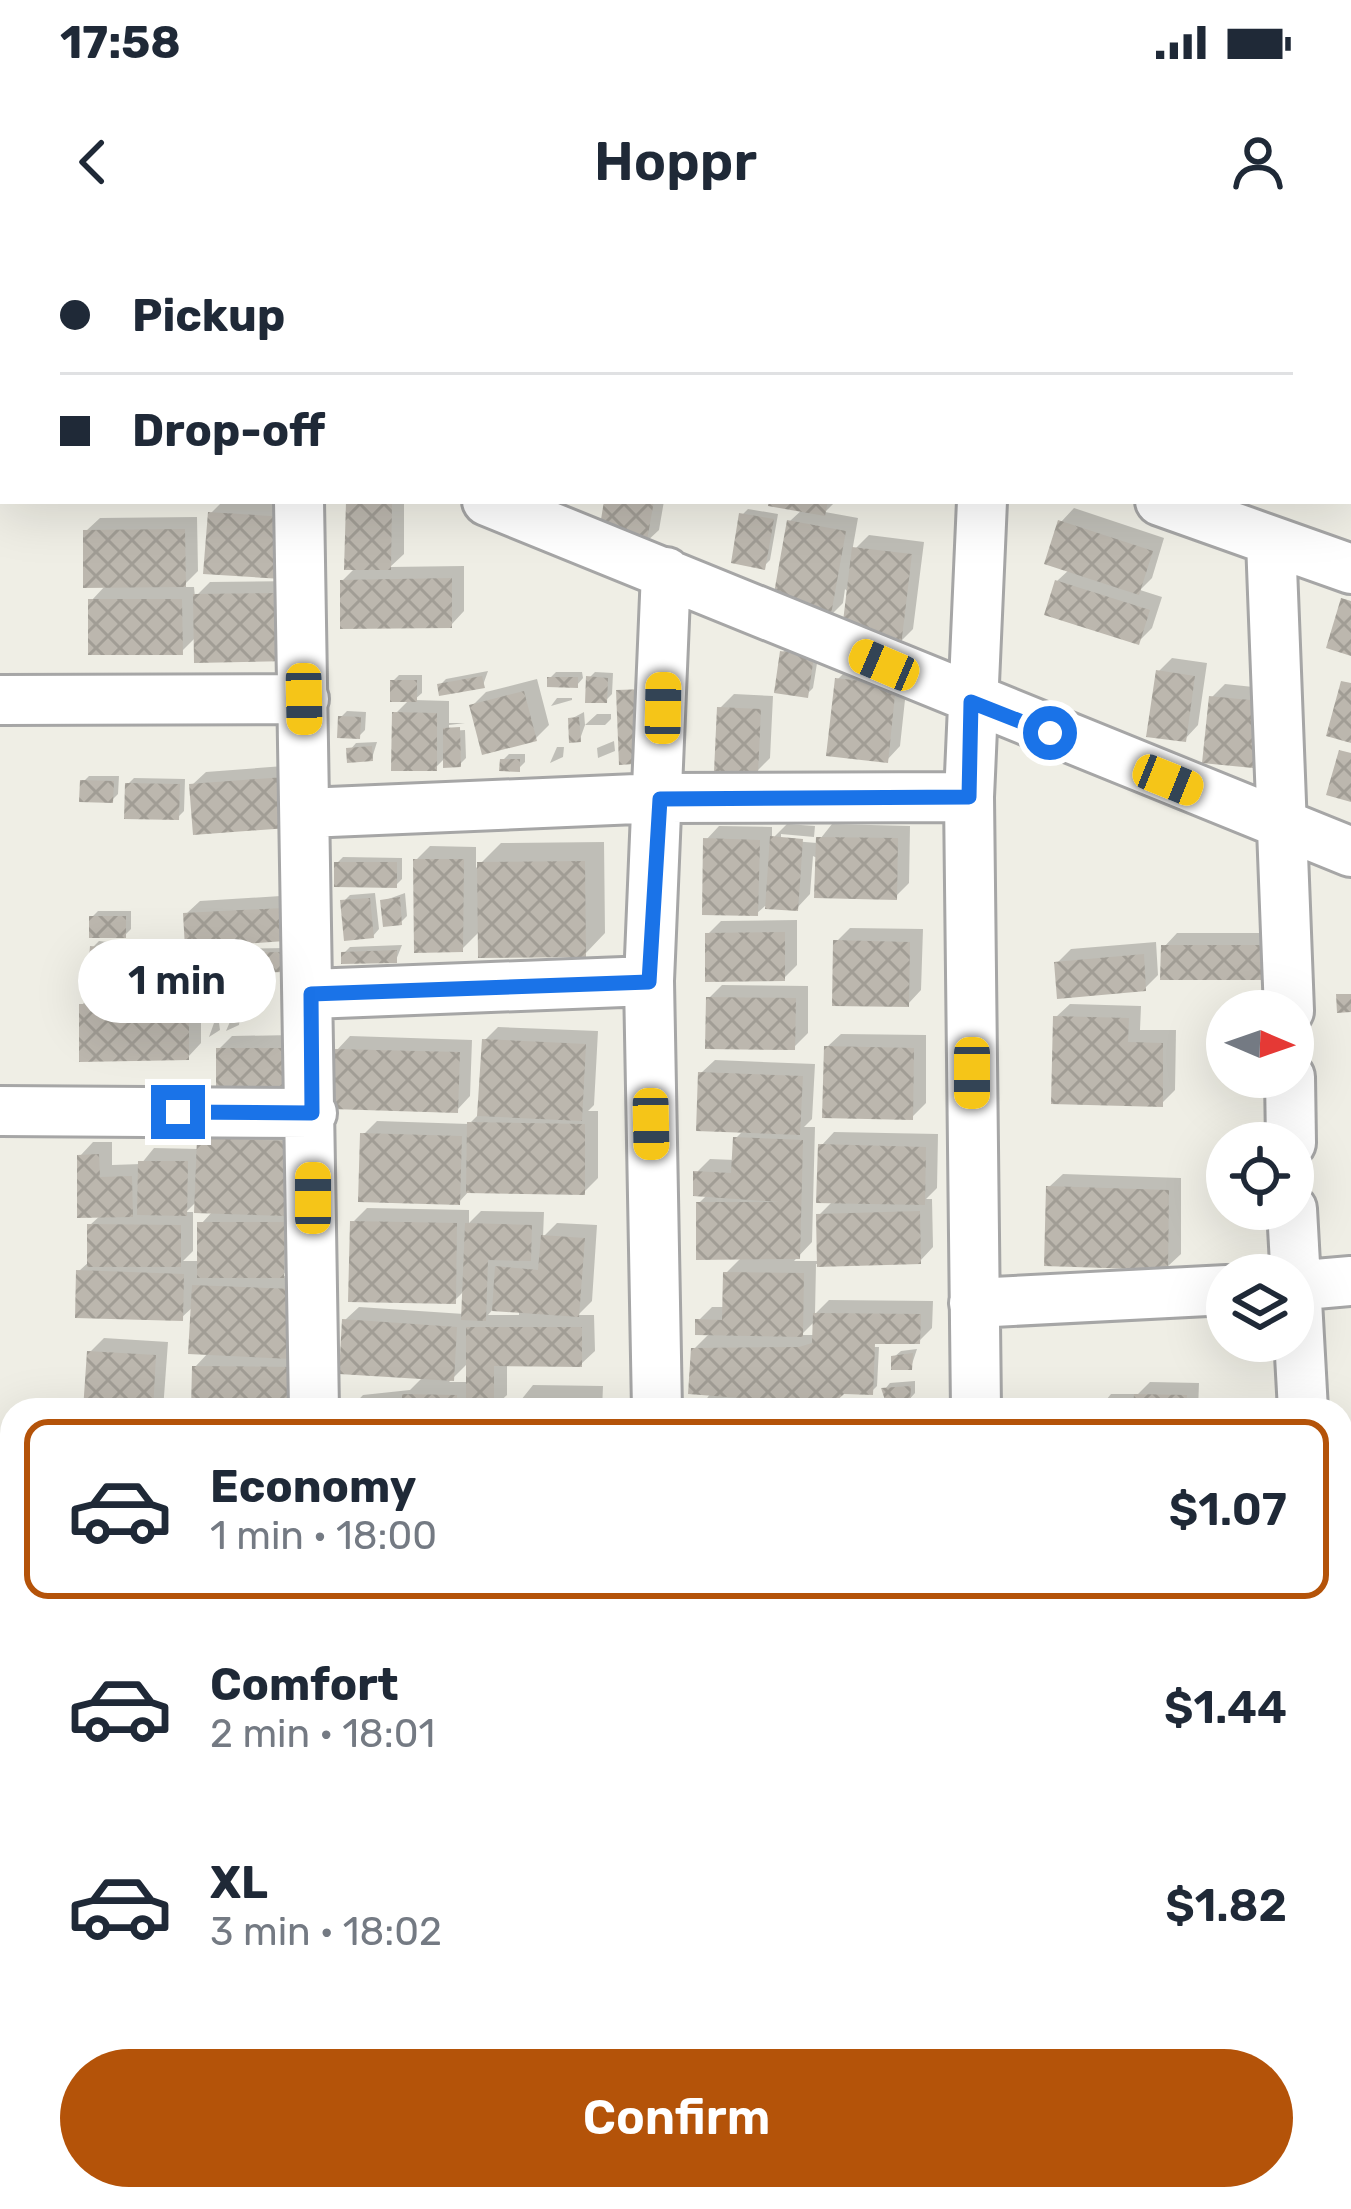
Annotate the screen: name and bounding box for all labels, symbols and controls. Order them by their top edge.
text: 17:58 [60,16,181,69]
icon: back [60,129,126,195]
icon: person [1225,129,1291,195]
text: Hoppr [594,130,757,194]
text: Pickup [132,289,285,342]
text: Drop-off [132,404,325,457]
car [844,634,924,696]
car [285,663,323,735]
car [644,672,682,744]
route start [1023,706,1077,760]
car [1128,750,1208,810]
callout: 1 min [79,938,277,1022]
text: 1 min [128,958,226,1004]
north arrow [1206,990,1314,1098]
map controls [1206,990,1314,1362]
car [954,1037,990,1109]
route end [151,1085,205,1139]
car [632,1088,670,1160]
button: locate [1206,1122,1314,1230]
car [295,1162,331,1234]
button: layers [1206,1254,1314,1362]
icon: car [66,1455,174,1563]
text: Economy [210,1460,416,1513]
text: $1.07 [1169,1483,1287,1536]
text: 1 min · 18:00 [210,1513,437,1559]
icon: car [66,1653,174,1761]
text: Comfort [210,1658,399,1711]
text: $1.44 [1164,1681,1287,1734]
text: 2 min · 18:01 [210,1711,435,1757]
icon: car [66,1851,174,1959]
text: XL [210,1856,268,1909]
text: $1.82 [1165,1879,1287,1932]
text: 3 min · 18:02 [210,1909,442,1955]
button: Confirm [60,2049,1293,2187]

